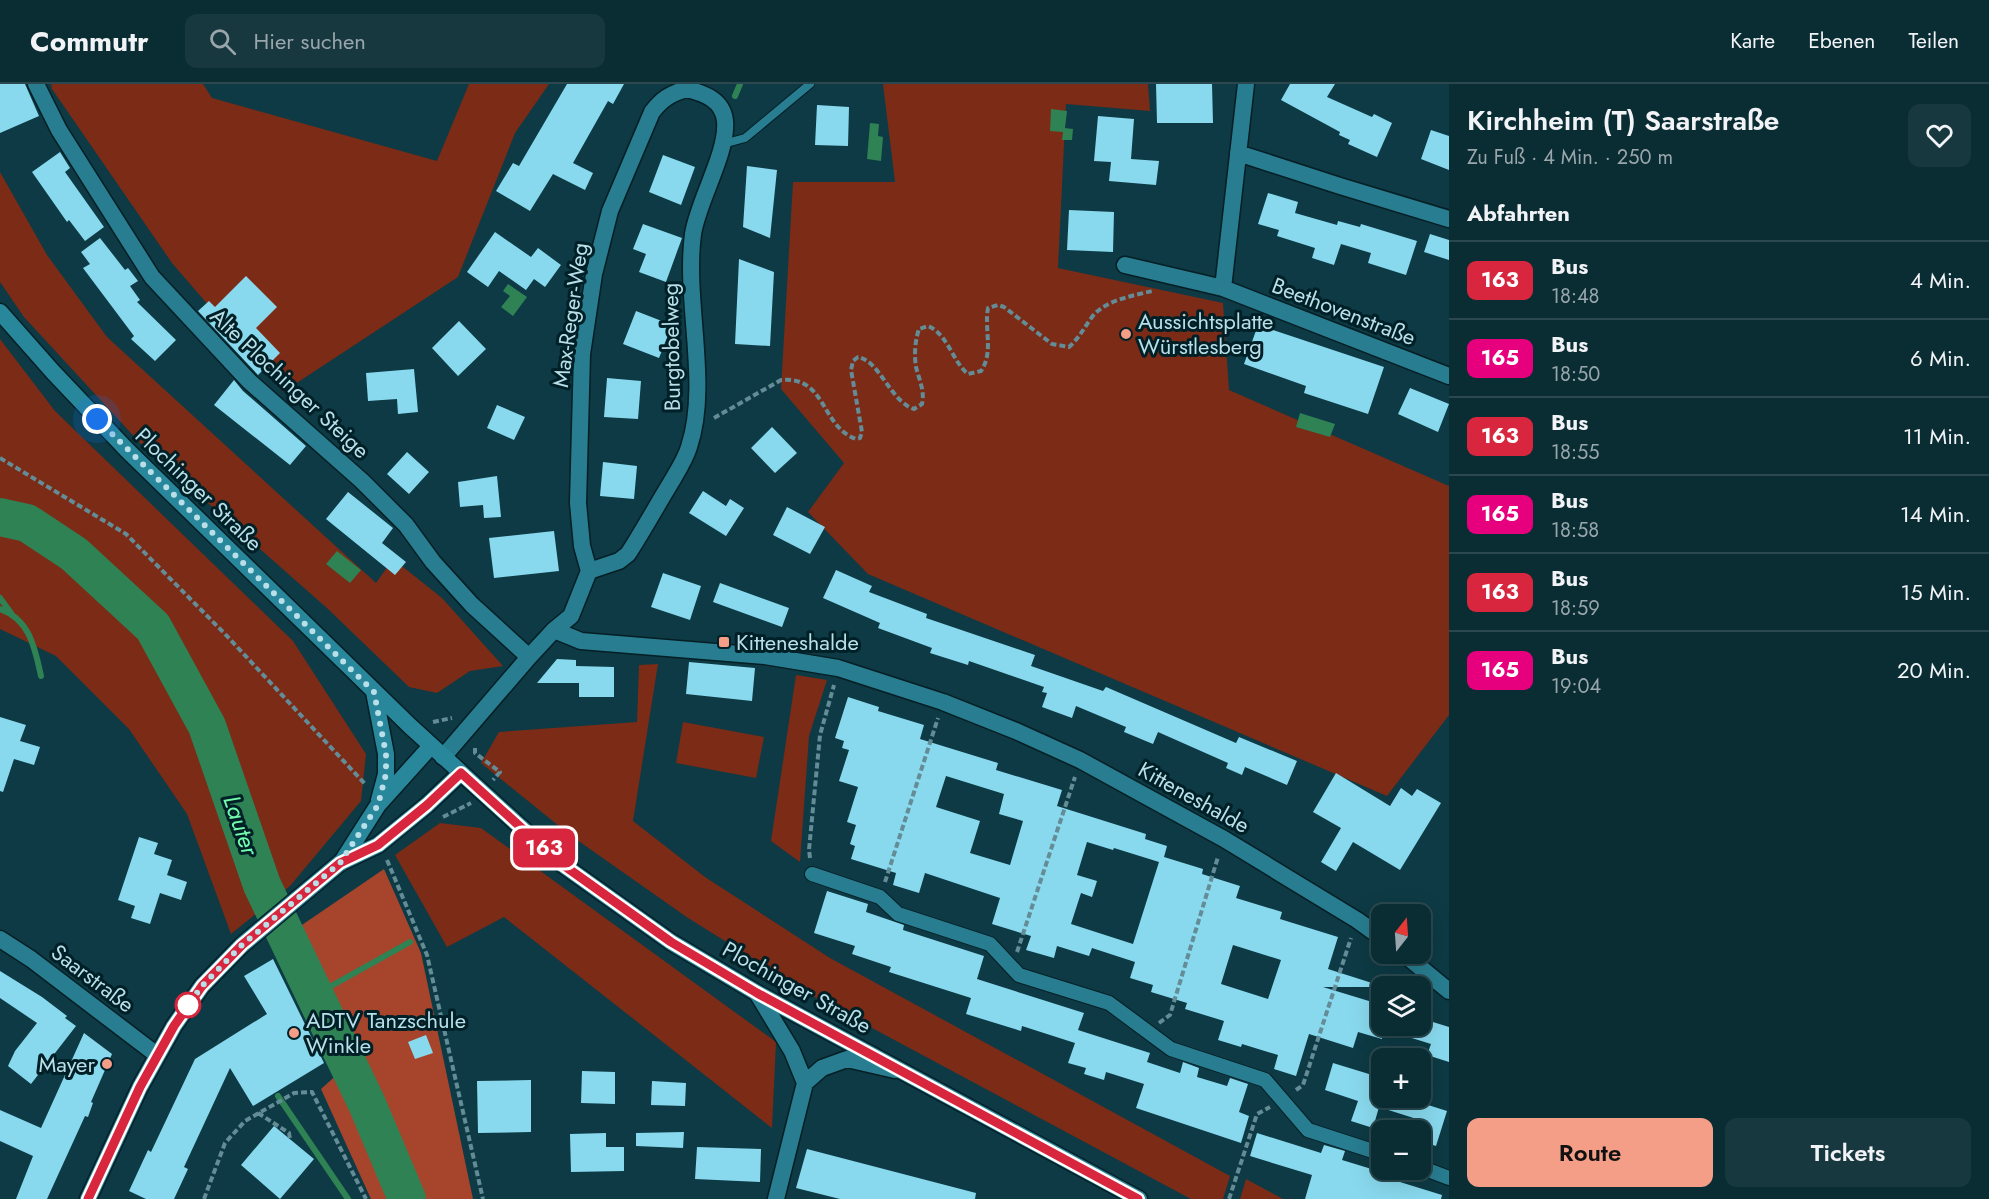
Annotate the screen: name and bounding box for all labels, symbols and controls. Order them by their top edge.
search box [185,14,605,68]
text: Commutr [30,21,149,62]
icon: search [206,25,239,58]
text: Hier suchen [254,25,366,57]
text: Karte [1730,26,1775,56]
text: Ebenen [1808,26,1875,56]
text: Teilen [1908,26,1959,56]
text: Kirchheim (T) Saarstraße [1467,100,1779,141]
button: heart [1908,104,1971,167]
text: Zu Fuß · 4 Min. · 250 m [1467,143,1673,172]
text: Abfahrten [1467,197,1570,229]
street label: Max-Reger-Weg [544,241,596,389]
text: Bus [1551,250,1588,282]
text: 4 Min. [1910,264,1971,296]
text: 163 [1481,265,1519,295]
street label: Beethovenstraße [1267,269,1421,353]
text: 18:48 [1551,282,1600,311]
street label: Burgtobelweg [654,283,688,411]
street label: Alte Plochinger Steige [203,301,377,465]
place label: Aussichtsplatte Würstlesberg [1138,305,1273,362]
marker: Aussichtsplatte Würstlesberg [1119,327,1133,341]
text: Bus [1551,328,1588,360]
text: 6 Min. [1910,342,1971,374]
text: 165 [1481,343,1519,373]
text: 18:50 [1551,360,1600,389]
your location [82,404,112,434]
text: Bus [1551,406,1588,438]
street label: Plochinger Straße [128,420,270,558]
text: 11 Min. [1903,420,1971,452]
text: 163 [1481,421,1519,451]
text: 18:55 [1551,438,1599,467]
text: Bus [1551,484,1588,516]
text: 14 Min. [1900,498,1971,530]
text: 165 [1481,499,1519,529]
text: 18:58 [1551,516,1599,545]
text: Bus [1551,562,1588,594]
text: 15 Min. [1900,576,1971,608]
text: 163 [1481,577,1519,607]
text: 18:59 [1551,594,1600,623]
place label: Kitteneshalde [736,626,859,658]
marker: Kitteneshalde [717,635,731,649]
text: Bus [1551,640,1588,672]
text: 20 Min. [1897,654,1971,686]
text: 165 [1481,655,1519,685]
text: 19:04 [1551,672,1601,701]
street label: Kitteneshalde [1133,753,1255,841]
water label: Lauter [214,790,268,862]
line badge: 163 [510,828,578,867]
text: 163 [525,833,563,863]
north arrow [1371,904,1431,964]
map controls [1371,904,1431,1180]
street label: Plochinger Straße [717,933,877,1041]
street label: Saarstraße [45,936,141,1020]
button: layers [1371,976,1431,1036]
unlabelled marker [175,992,201,1018]
place label: ADTV Tanzschule Winkle [306,1004,466,1061]
marker: ADTV Tanzschule Winkle [287,1026,301,1040]
place label: Mayer [38,1048,95,1080]
button: + [1371,1048,1431,1108]
marker: Mayer [100,1057,114,1071]
button: Route [1467,1118,1713,1187]
button: Tickets [1725,1118,1971,1187]
button: − [1371,1120,1431,1180]

